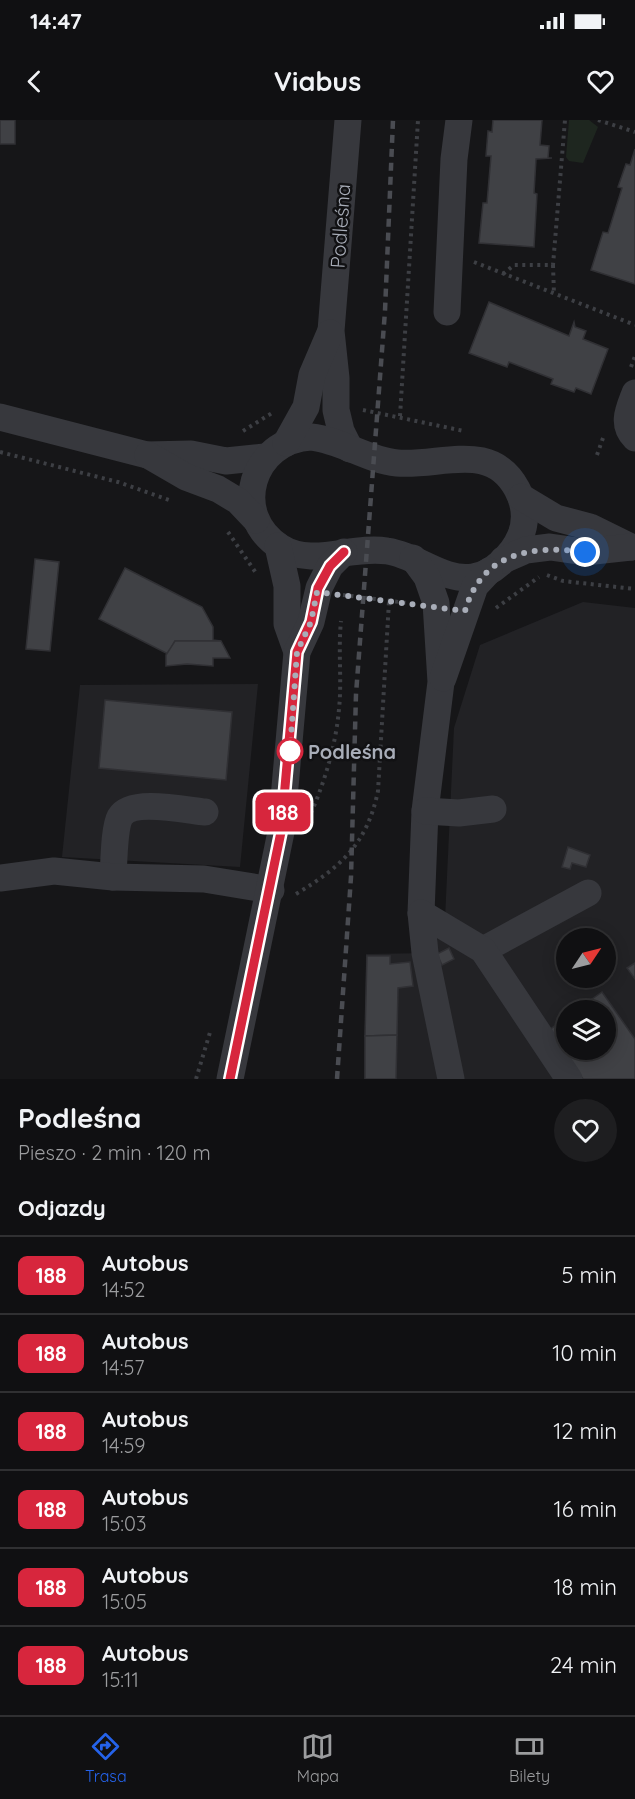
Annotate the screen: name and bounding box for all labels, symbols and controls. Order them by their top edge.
text: 14:47 [30,7,82,35]
text: Viabus [274,64,361,98]
icon: back [18,65,51,98]
icon: heart [584,65,617,98]
street label: Podleśna [325,183,355,269]
your location [570,537,600,567]
marker: Podleśna [277,738,303,764]
place label: Podleśna [308,739,396,764]
line badge: 188 [248,792,318,832]
text: 188 [267,799,299,825]
north arrow [556,928,616,988]
map controls [556,928,616,1060]
button: layers [556,1000,616,1060]
button: heart [554,1099,617,1162]
text: Podleśna [18,1100,141,1135]
text: Pieszo · 2 min · 120 m [18,1140,211,1165]
text: Odjazdy [18,1194,106,1222]
text: Autobus [102,1249,189,1277]
text: 5 min [562,1261,617,1289]
text: 188 [35,1262,67,1288]
text: 14:52 [102,1277,145,1302]
text: Autobus [102,1327,189,1355]
text: 10 min [552,1339,617,1367]
text: 188 [35,1340,67,1366]
text: 14:57 [102,1355,145,1380]
text: Autobus [102,1405,189,1433]
text: 12 min [553,1417,617,1445]
text: 188 [35,1418,67,1444]
text: 14:59 [102,1433,145,1458]
text: Autobus [102,1483,189,1511]
text: 16 min [554,1495,617,1523]
text: 188 [35,1496,67,1522]
text: 15:03 [102,1511,146,1536]
text: Autobus [102,1561,189,1589]
text: 18 min [553,1573,617,1601]
text: 188 [35,1574,67,1600]
text: 15:05 [102,1589,147,1614]
text: Autobus [102,1639,189,1667]
text: 24 min [550,1651,617,1679]
text: 188 [35,1652,67,1678]
text: 15:11 [102,1667,139,1692]
tab: Trasa [85,1730,127,1786]
tab: Mapa [297,1730,339,1786]
tab: Bilety [509,1730,550,1786]

